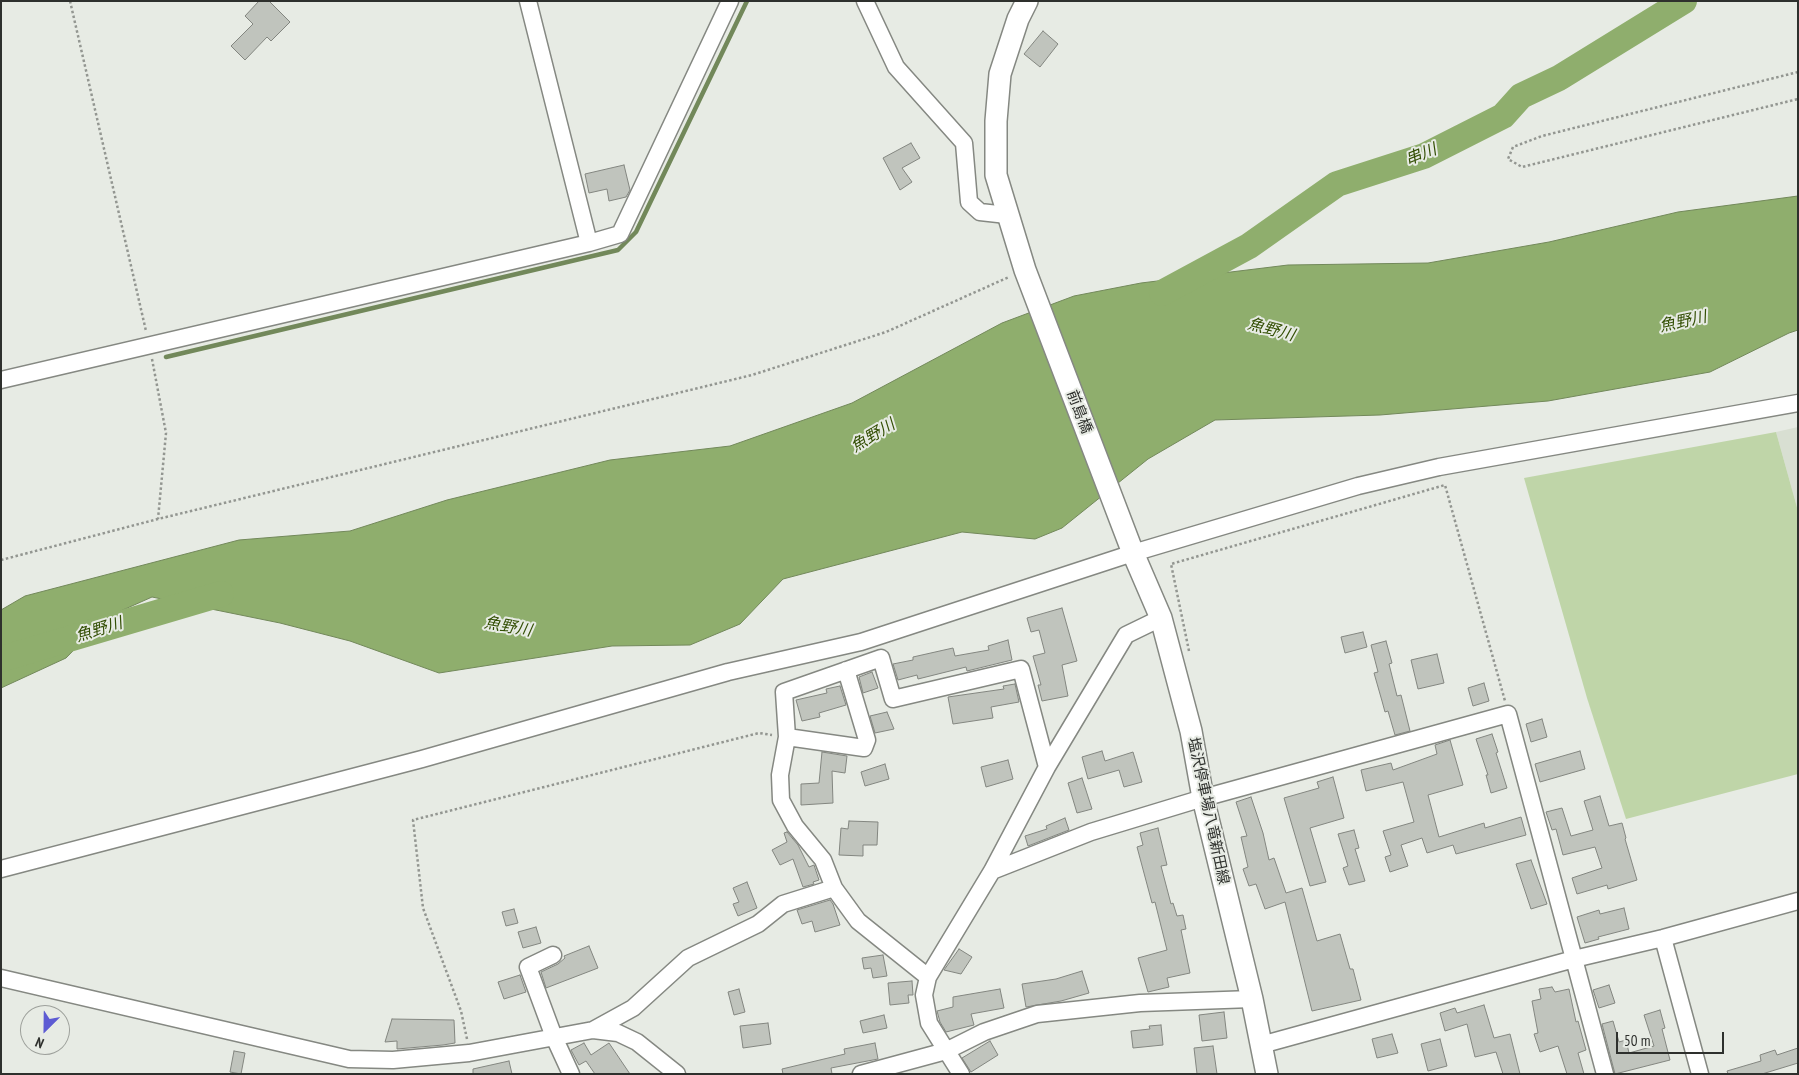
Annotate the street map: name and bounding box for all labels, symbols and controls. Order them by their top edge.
water label: 串川 [1403,140,1439,170]
water label: 魚野川 [1658,308,1708,336]
water label: 魚野川 [1245,315,1297,345]
street label: 前島橋 [1063,388,1095,436]
water label: 魚野川 [847,415,899,457]
water label: 魚野川 [483,613,533,641]
water label: 魚野川 [73,614,125,646]
street label: 塩沢停車場八竜新田線 [1184,736,1232,886]
north arrow [20,1005,70,1055]
scale bar [1619,1022,1726,1054]
text: 50 m [1624,1031,1650,1050]
text: N [33,1033,47,1053]

